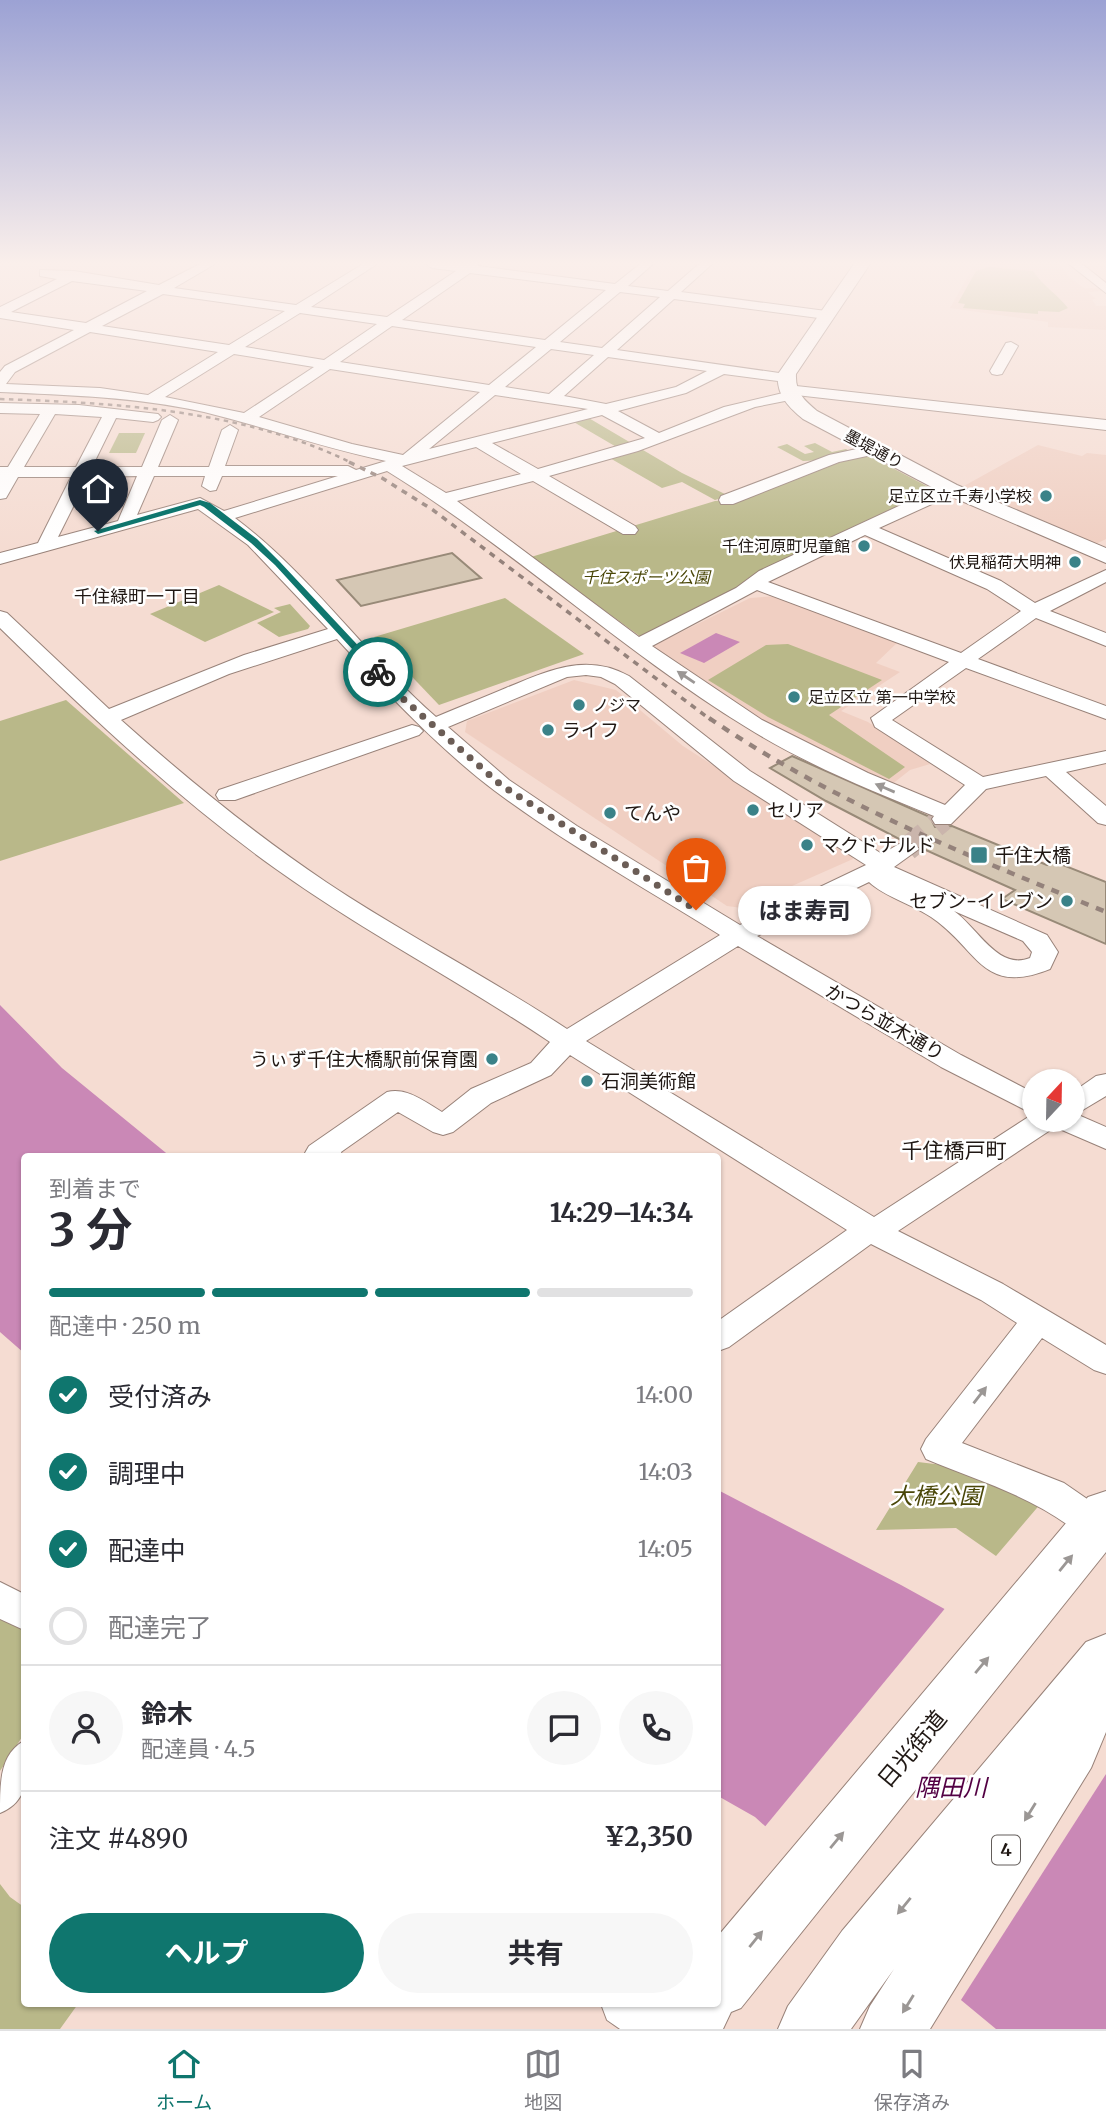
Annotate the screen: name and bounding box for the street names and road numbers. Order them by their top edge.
street label: 墨堤通り [841,425,907,473]
street label: かつら並木通り [821,978,949,1066]
street label: 日光街道 [871,1704,952,1793]
road number: 4 [992,1836,1020,1864]

